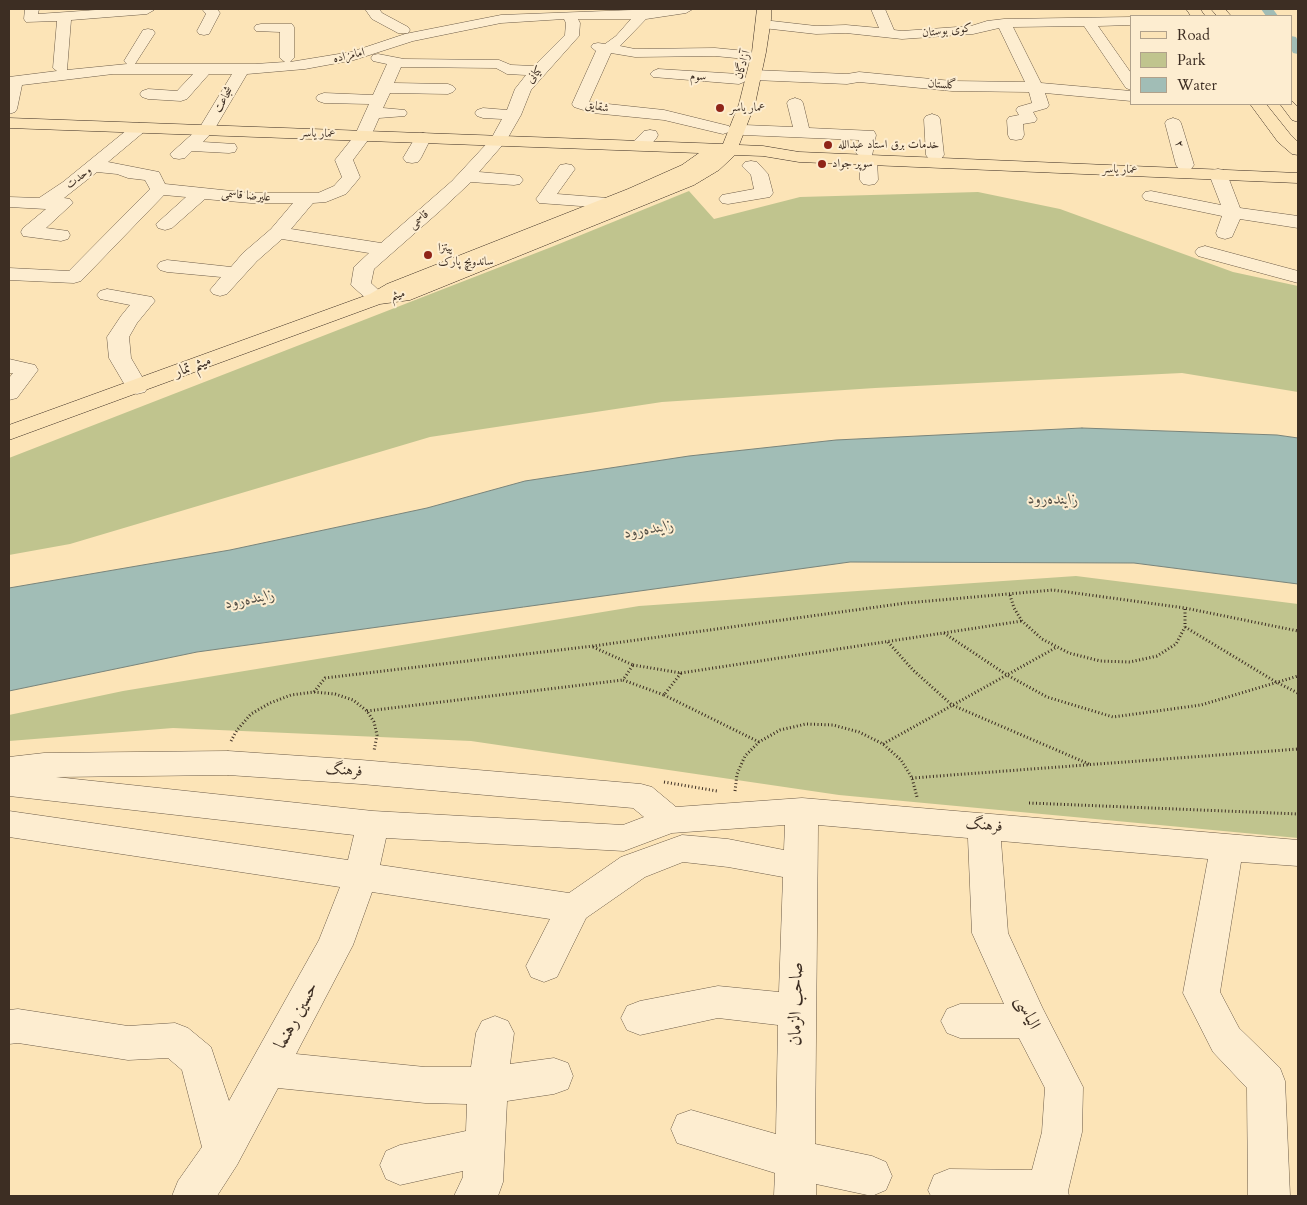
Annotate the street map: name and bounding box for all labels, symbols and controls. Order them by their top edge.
legend [1130,15,1292,105]
street label: کوی بوستان [921,21,973,41]
text: Road [1177,25,1210,45]
street label: امامزاده [332,45,366,67]
street label: آزادگان [732,49,754,81]
text: Park [1177,50,1206,70]
street label: کیانی [524,63,546,87]
street label: سوم [689,69,707,85]
text: Water [1177,75,1217,95]
street label: گلستان [927,77,957,93]
street label: شجاعت [211,85,237,115]
street label: شقایق [584,98,610,116]
place label: عمار یاسر [730,101,765,115]
marker: عمار یاسر [714,102,726,114]
street label: عمار یاسر [300,126,336,142]
place label: خدمات برق استاد عبدالله [838,138,939,152]
marker: خدمات برق استاد عبدالله [822,139,834,151]
street label: ۲ [1171,139,1187,149]
place label: سوپر جواد [832,157,873,171]
marker: سوپر جواد [816,158,828,170]
street label: عمار یاسر [1102,162,1138,178]
street label: وحدت [63,163,95,193]
street label: علیرضا قاسمی [221,187,271,205]
street label: قاسمی [406,208,432,232]
place label: پیتزا ساندویچ پارک [438,241,494,269]
marker: پیتزا ساندویچ پارک [422,249,434,261]
street label: میثم [390,286,406,304]
street label: میثم تمار [172,352,214,382]
water label: زاینده‌رود [1027,490,1079,510]
water label: زاینده‌رود [622,516,676,544]
water label: زاینده‌رود [223,586,277,614]
street label: فرهنگ [325,761,363,781]
street label: فرهنگ [965,815,1003,837]
street label: صاحب الزمان [785,962,809,1046]
street label: حسین رهنما [270,979,324,1053]
street label: الیاسی [1010,993,1044,1033]

